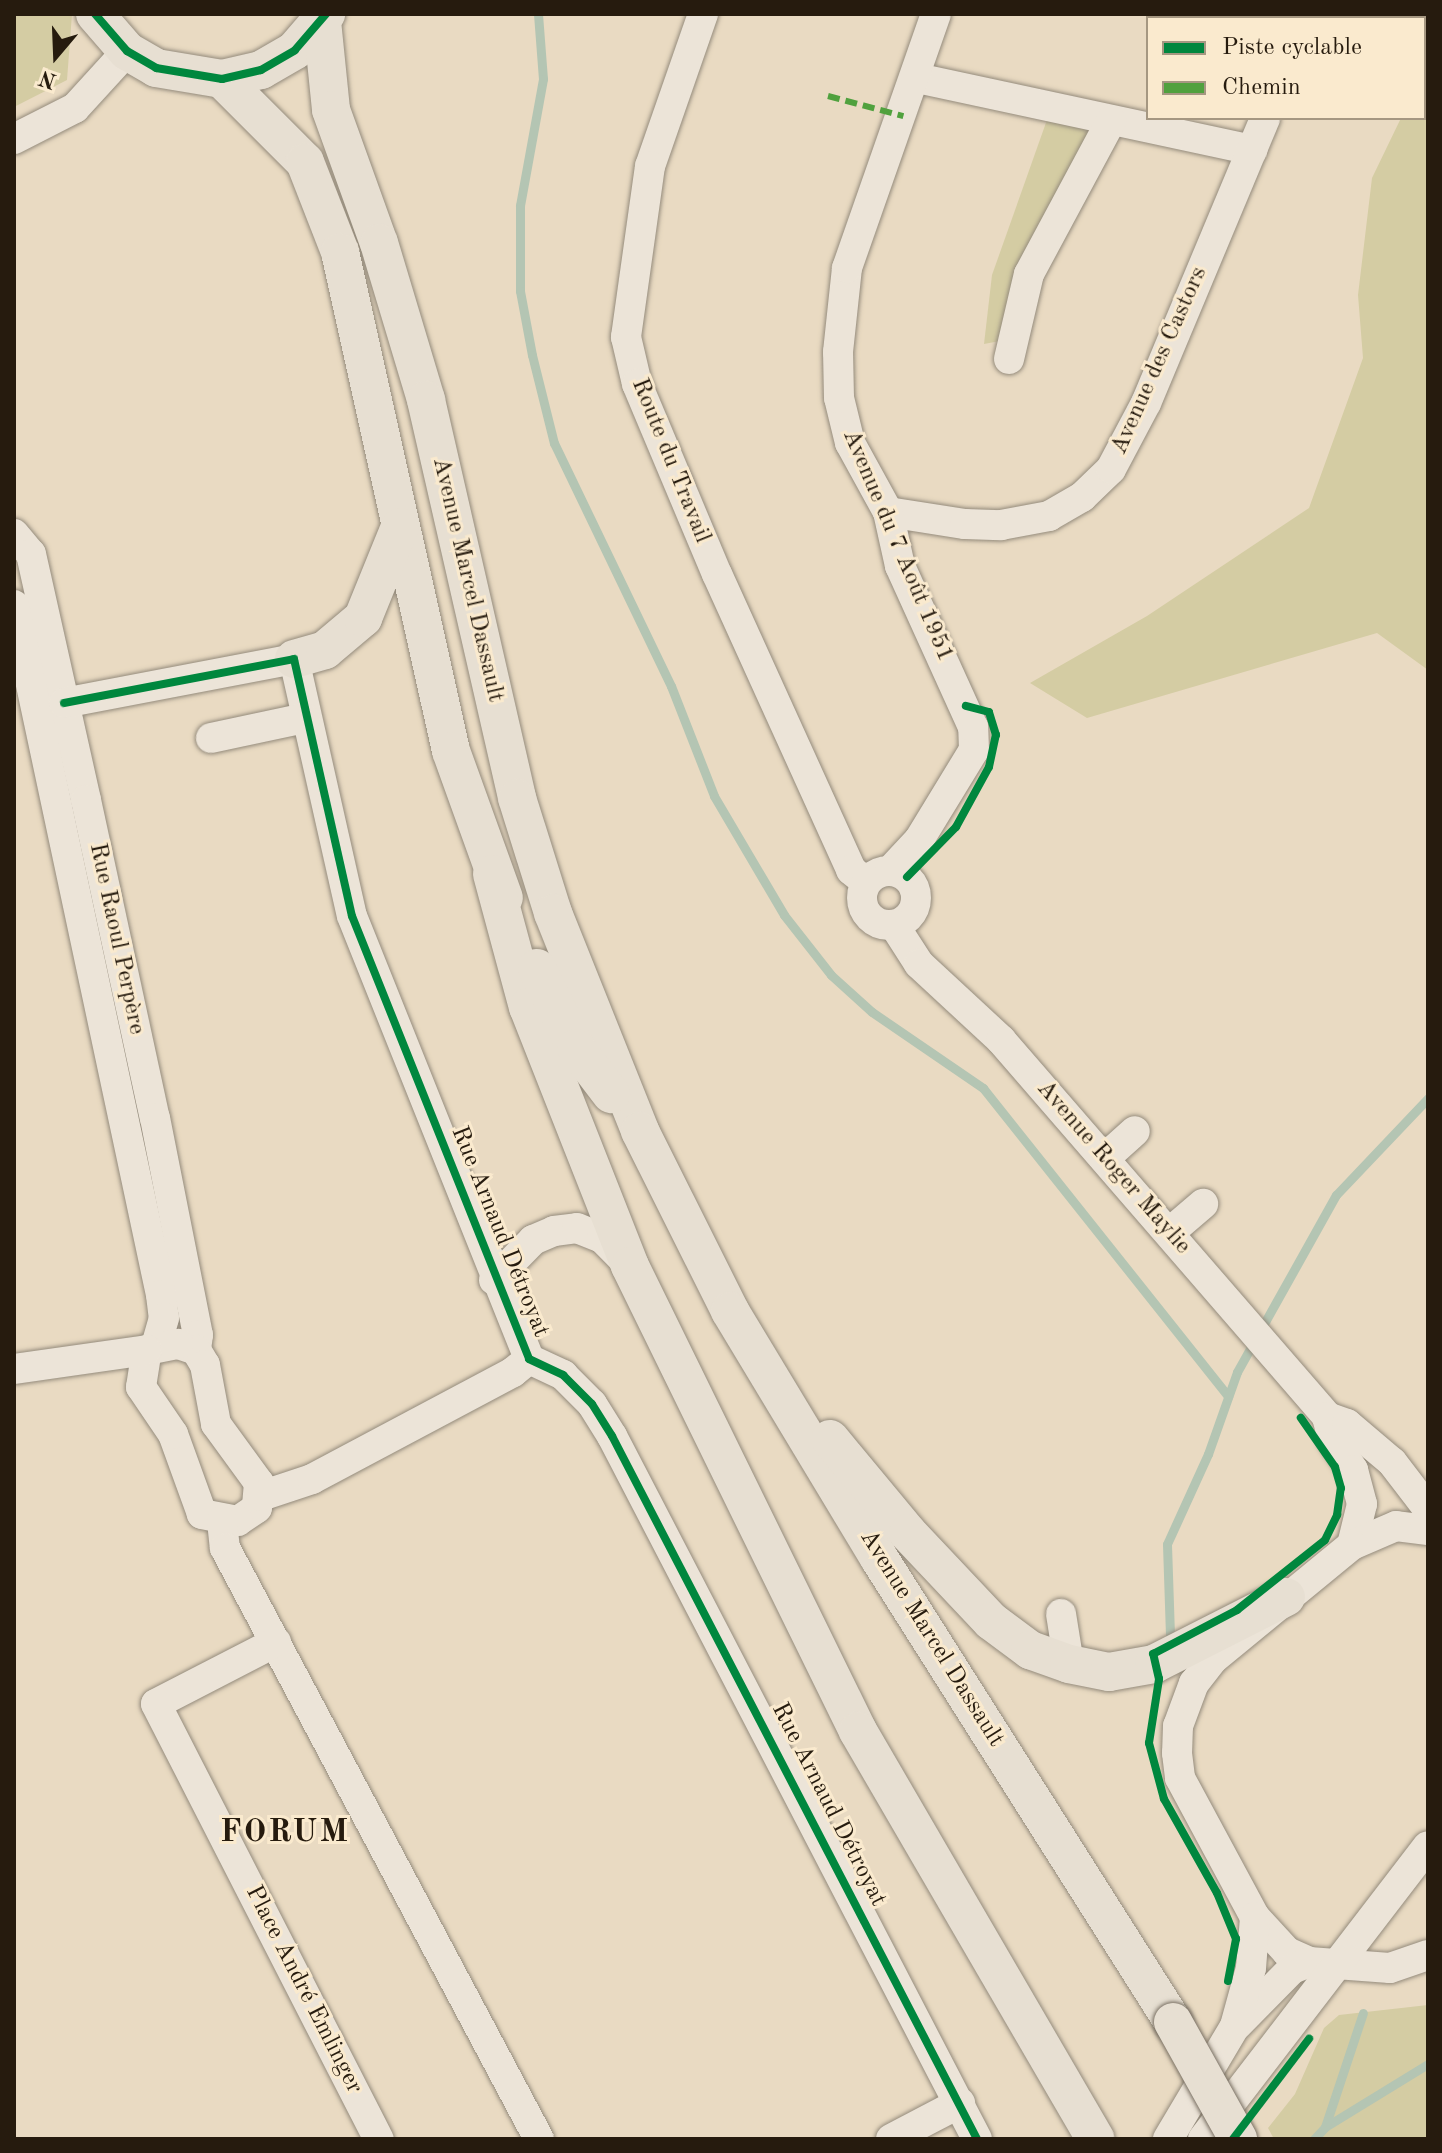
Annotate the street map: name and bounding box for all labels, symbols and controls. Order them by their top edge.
north arrow [16,16,96,96]
legend [1146,16,1426,120]
text: Piste cyclable [1222,36,1362,60]
text: N [37,66,60,92]
text: Chemin [1222,76,1301,100]
street label: Avenue des Castors [1106,263,1214,459]
street label: Route du Travail [624,374,716,548]
street label: Avenue du 7 Août 1951 [835,426,959,666]
street label: Avenue Marcel Dassault [425,455,509,705]
street label: Rue Raoul Perpère [82,841,150,1037]
street label: Avenue Roger Maylie [1030,1075,1196,1261]
street label: Rue Arnaud Détroyat [444,1122,554,1342]
street label: Avenue Marcel Dassault [852,1525,1010,1753]
street label: Rue Arnaud Détroyat [764,1698,892,1912]
district label: FORUM [220,1814,350,1852]
street label: Place André Emlinger [238,1881,368,2099]

